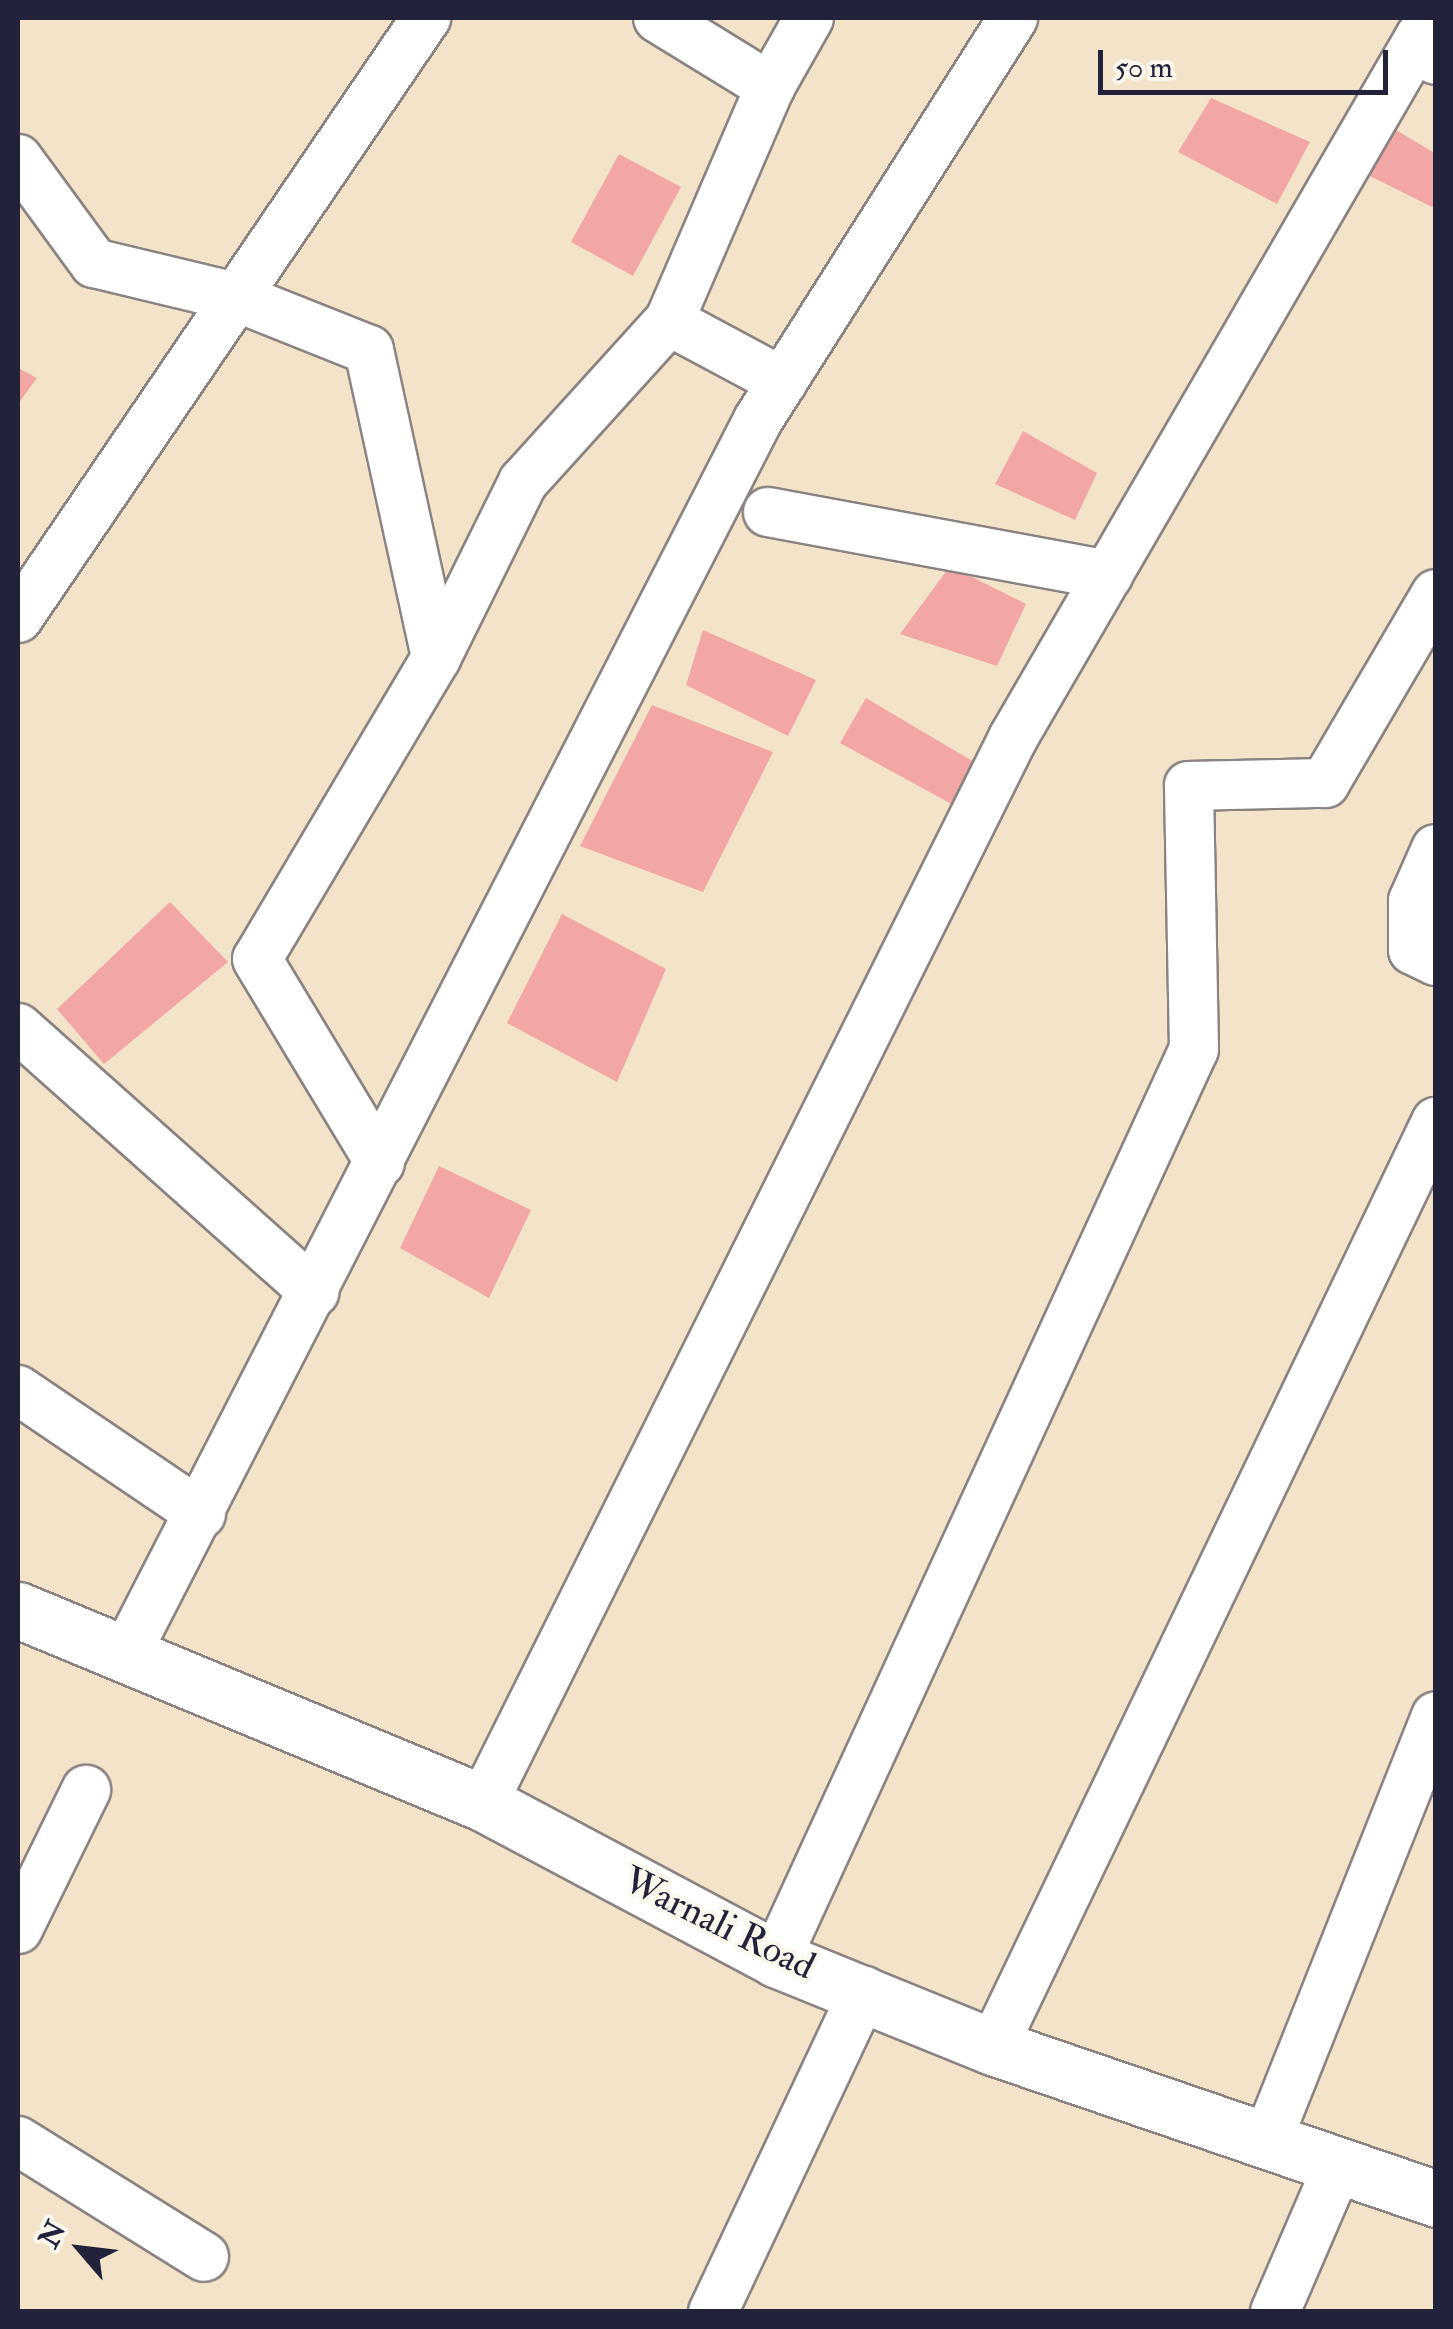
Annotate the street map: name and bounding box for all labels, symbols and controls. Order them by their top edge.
scale bar [1103,30,1393,92]
text: 50 m [1115,49,1173,86]
street label: Warnali Road [616,1858,822,1990]
north arrow [30,2199,130,2299]
text: N [32,2215,74,2254]

